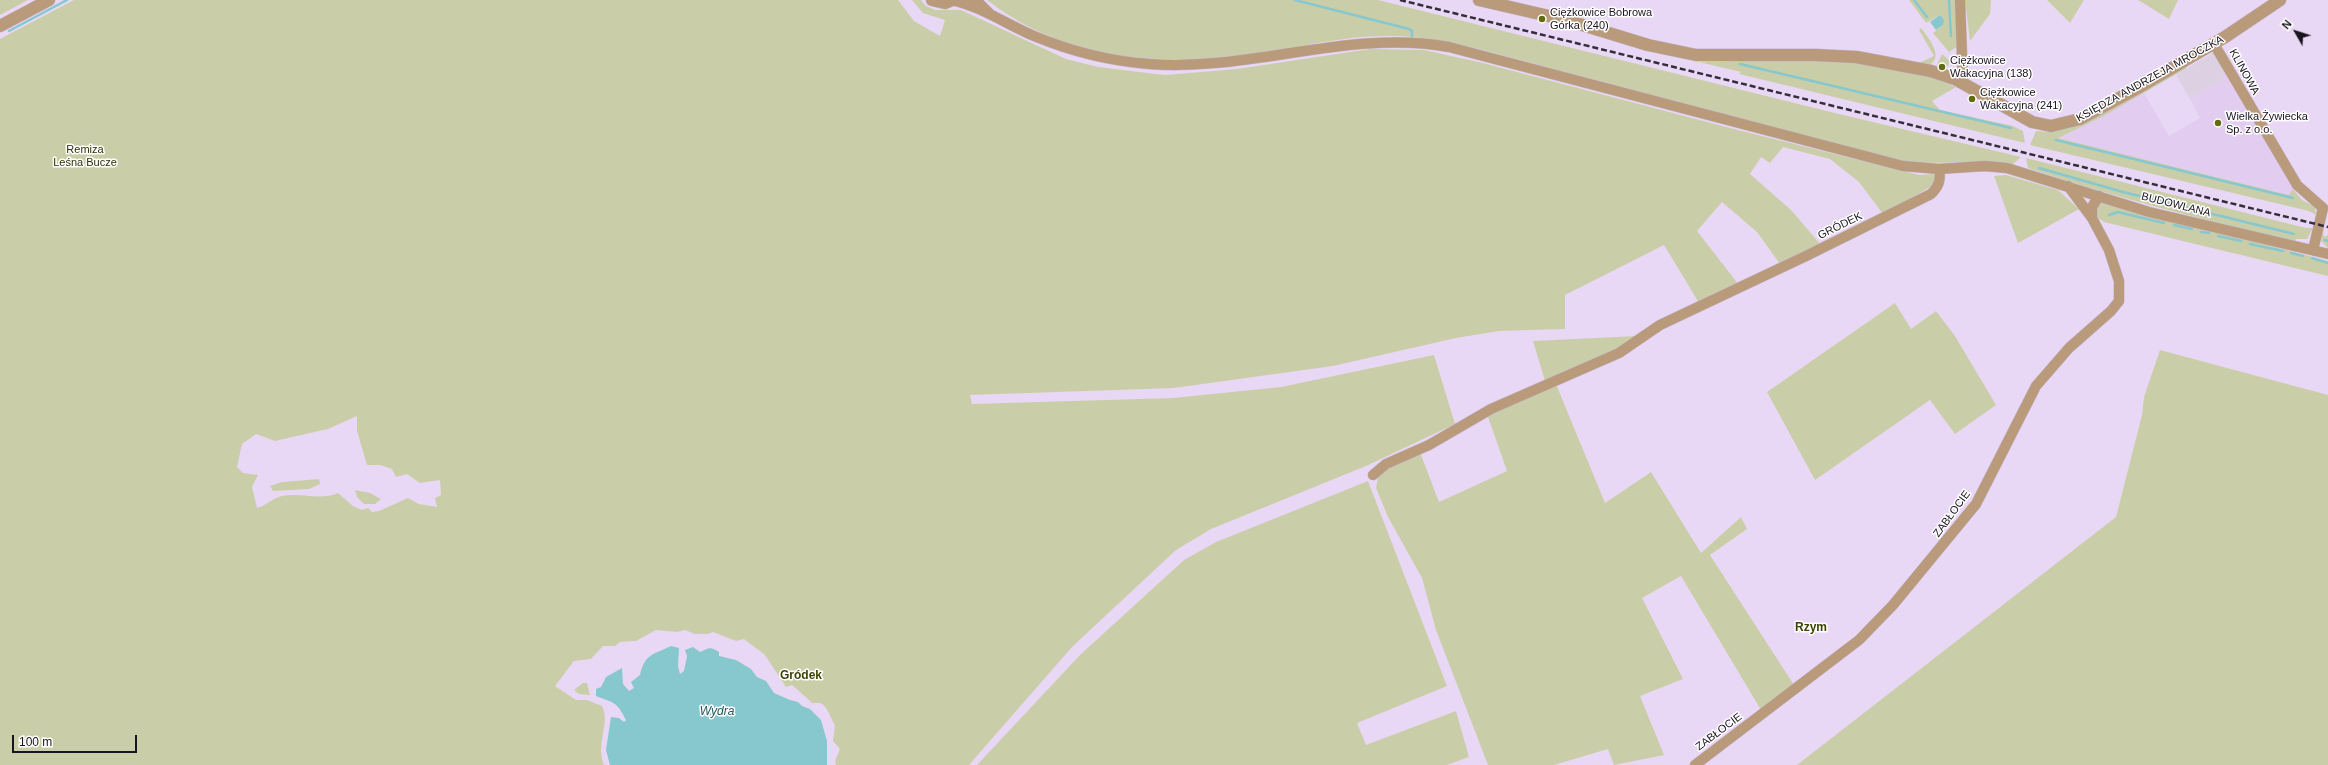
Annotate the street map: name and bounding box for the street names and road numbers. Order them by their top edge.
street label: KSIĘDZA ANDRZEJA MROCZKA [2074,33,2226,125]
street label: KLINOWA [2226,47,2262,97]
street label: BUDOWLANA [2140,190,2212,220]
street label: GRÓDEK [1816,210,1864,242]
street label: ZABŁOCIE [1931,488,1973,540]
street label: ZABŁOCIE [1693,710,1745,754]

